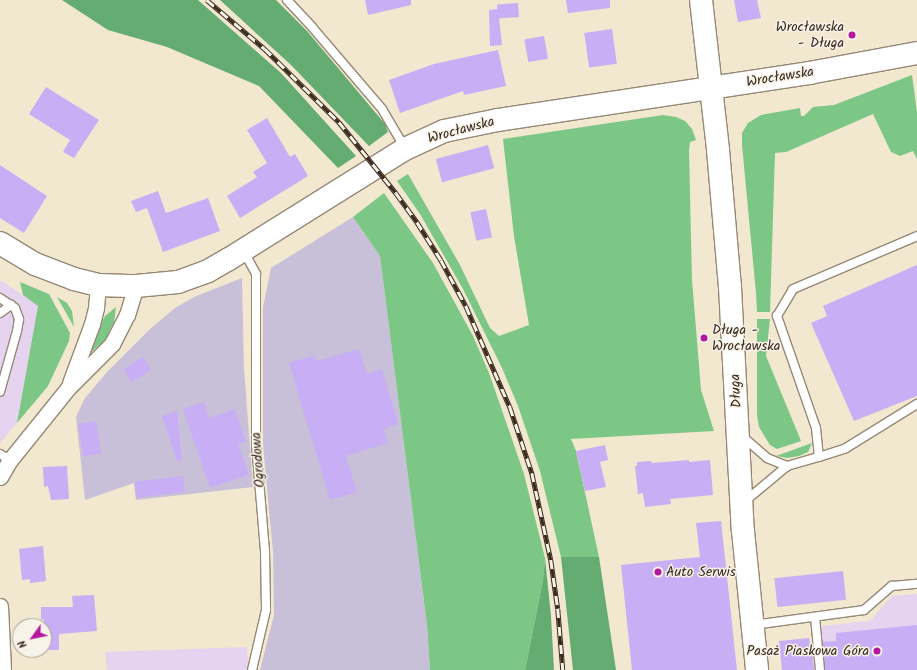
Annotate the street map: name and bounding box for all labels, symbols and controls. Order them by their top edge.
place label: Wrocławska - Długa [776,19,844,52]
marker: Wrocławska - Długa [847,30,857,40]
street label: Wrocławska [745,63,815,91]
street label: Wrocławska [426,113,496,147]
place label: Długa - Wrocławska [712,322,780,354]
marker: Długa - Wrocławska [699,333,709,343]
street label: Długa [727,374,745,408]
street label: Ogrodowa [248,432,268,488]
place label: Auto Serwis [666,564,736,580]
marker: Auto Serwis [653,567,663,577]
north arrow [12,618,52,658]
text: N [13,636,32,652]
place label: Pasaż Piaskowa Góra [747,643,869,659]
marker: Pasaż Piaskowa Góra [872,646,882,656]

